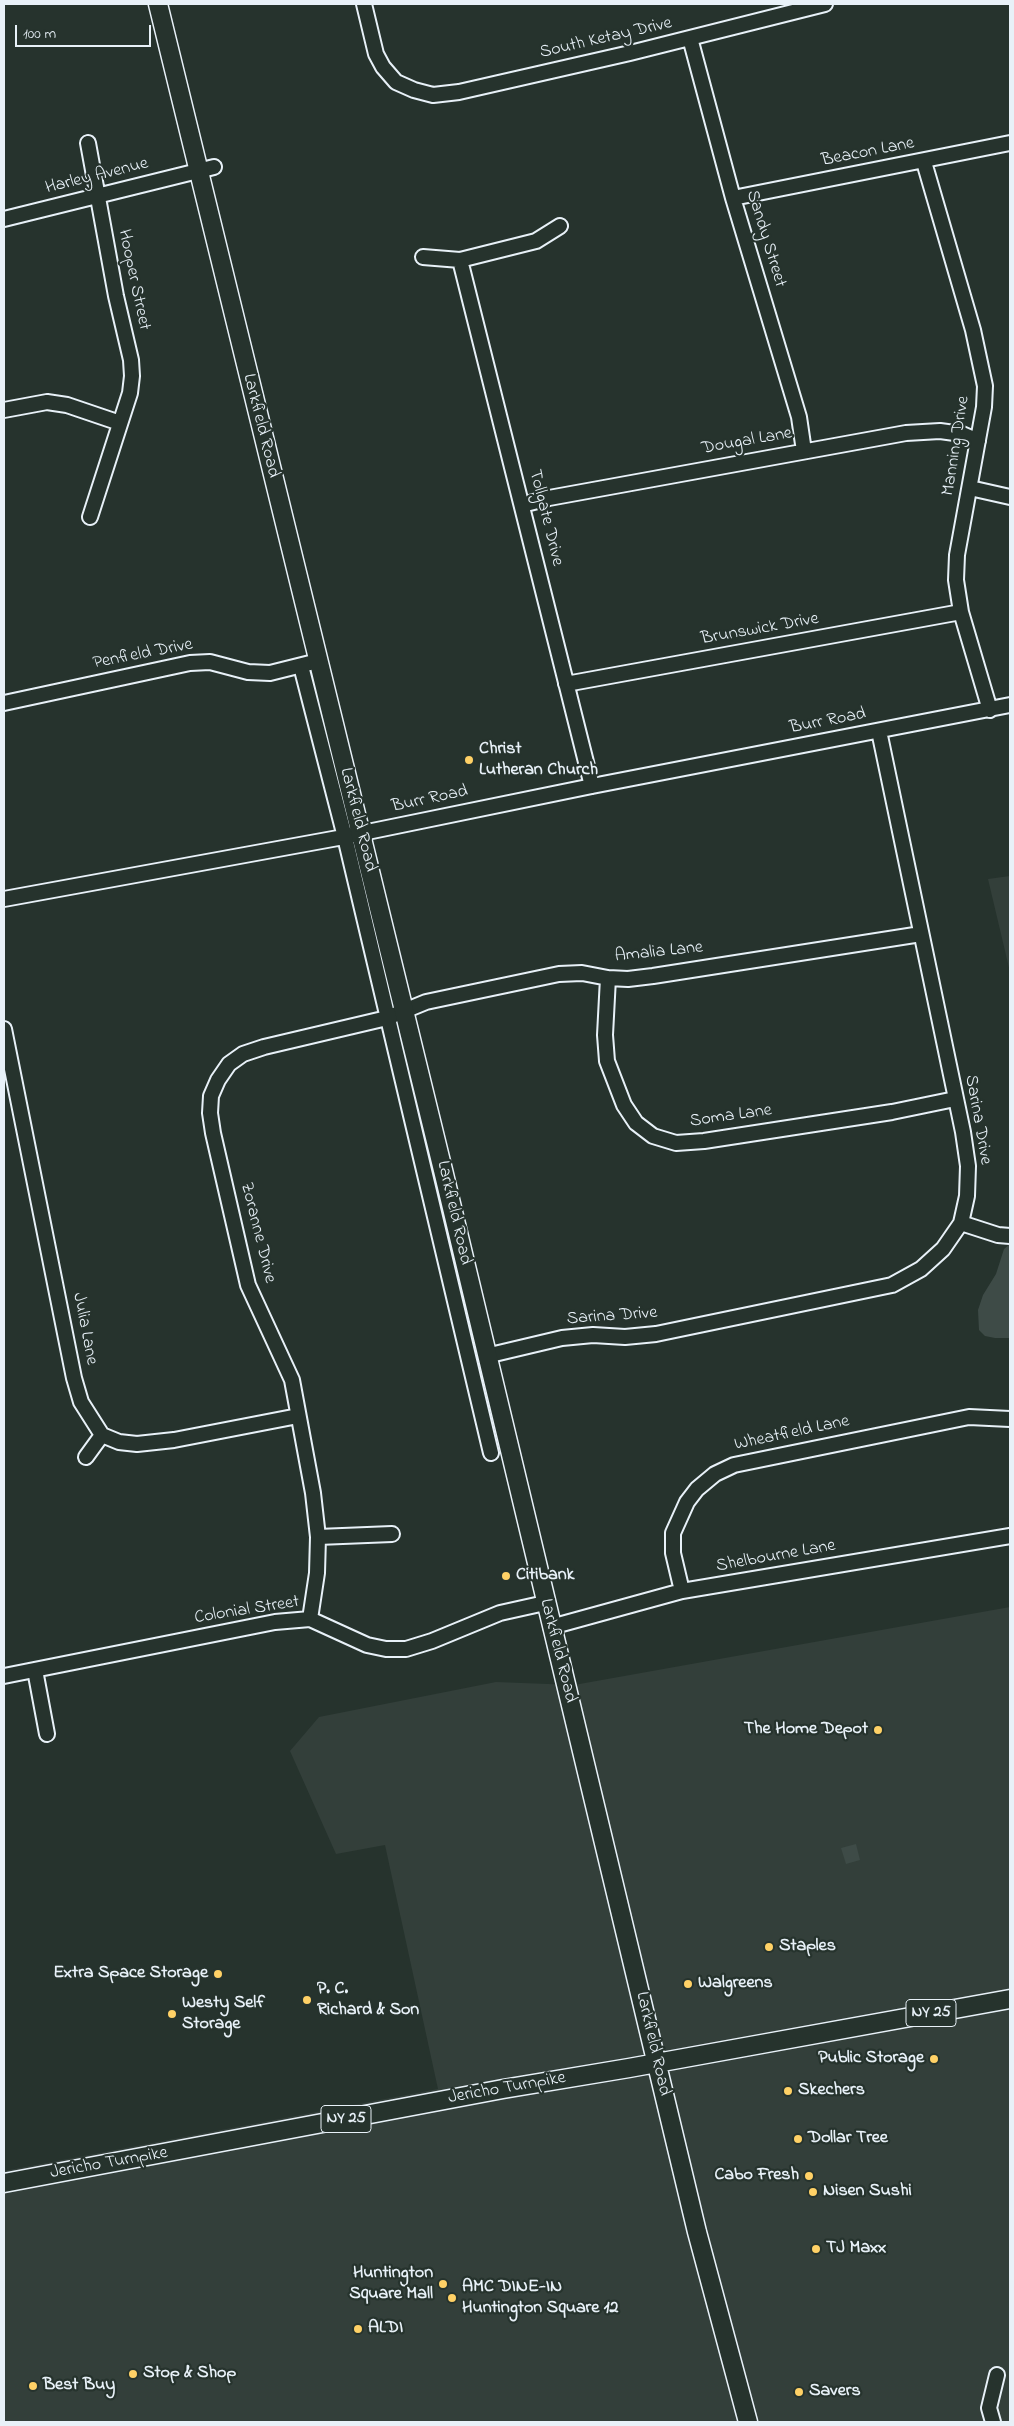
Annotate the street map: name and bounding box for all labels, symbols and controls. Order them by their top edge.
street label: South Ketay Drive [538,13,674,65]
scale bar [18,15,154,47]
text: 100 m [23,23,56,45]
street label: Beacon Lane [820,133,916,173]
street label: Harley Avenue [43,154,151,200]
street label: Sandy Street [740,188,790,290]
street label: Hooper Street [112,228,154,332]
street label: Larkfield Road [237,372,283,480]
street label: Manning Drive [938,395,976,497]
street label: Dougal Lane [700,423,794,461]
street label: Tollgate Drive [523,468,567,568]
street label: Brunswick Drive [700,609,820,651]
street label: Penfield Drive [91,635,195,675]
street label: Burr Road [788,704,868,740]
place label: Christ Lutheran Church [479,739,598,782]
marker: Christ Lutheran Church [463,754,475,766]
street label: Larkfield Road [334,766,380,874]
street label: Burr Road [390,781,470,819]
street label: Amalia Lane [614,938,704,968]
street label: Sarina Drive [958,1073,996,1167]
street label: Soma Lane [689,1101,773,1133]
street label: Larkfield Road [431,1159,475,1267]
street label: Zoranne Drive [234,1181,280,1285]
street label: Julia Lane [66,1291,102,1367]
street label: Sarina Drive [566,1303,658,1331]
street label: Wheatfield Lane [733,1411,851,1457]
street label: Shelbourne Lane [715,1536,837,1578]
place label: Citibank [516,1565,574,1587]
marker: Citibank [500,1570,512,1582]
street label: Colonial Street [193,1592,301,1630]
street label: Larkfield Road [534,1597,580,1705]
place label: The Home Depot [744,1719,868,1741]
marker: The Home Depot [872,1724,884,1736]
place label: Staples [779,1936,836,1958]
marker: Staples [763,1941,775,1953]
place label: Extra Space Storage [53,1963,208,1985]
marker: Extra Space Storage [212,1968,224,1980]
place label: Walgreens [698,1973,773,1995]
marker: Walgreens [682,1978,694,1990]
place label: P. C. Richard & Son [317,1979,419,2022]
street label: Larkfield Road [630,1990,674,2098]
place label: Westy Self Storage [182,1993,265,2036]
marker: P. C. Richard & Son [301,1994,313,2006]
road number: NY 25 [906,2000,956,2026]
marker: Westy Self Storage [166,2008,178,2020]
place label: Public Storage [818,2048,924,2070]
marker: Public Storage [928,2053,940,2065]
street label: Jericho Turnpike [447,2068,567,2110]
place label: Skechers [798,2080,865,2102]
marker: Skechers [782,2085,794,2097]
road number: NY 25 [321,2106,371,2132]
place label: Dollar Tree [808,2128,888,2150]
marker: Dollar Tree [792,2133,804,2145]
street label: Jericho Turnpike [49,2143,169,2185]
place label: Cabo Fresh [714,2165,799,2187]
marker: Cabo Fresh [803,2170,815,2182]
place label: Nisen Sushi [823,2181,912,2203]
marker: Nisen Sushi [807,2186,819,2198]
place label: TJ Maxx [826,2238,886,2260]
marker: TJ Maxx [810,2243,822,2255]
place label: Huntington Square Mall [349,2263,433,2306]
place label: AMC DINE-IN Huntington Square 12 [462,2277,618,2320]
marker: Huntington Square Mall [437,2278,449,2290]
marker: AMC DINE-IN Huntington Square 12 [446,2292,458,2304]
place label: ALDI [368,2318,403,2340]
marker: ALDI [352,2323,364,2335]
place label: Stop & Shop [143,2363,236,2385]
marker: Stop & Shop [127,2368,139,2380]
place label: Best Buy [43,2375,115,2397]
marker: Best Buy [27,2380,39,2392]
place label: Savers [809,2381,861,2403]
marker: Savers [793,2386,805,2398]

